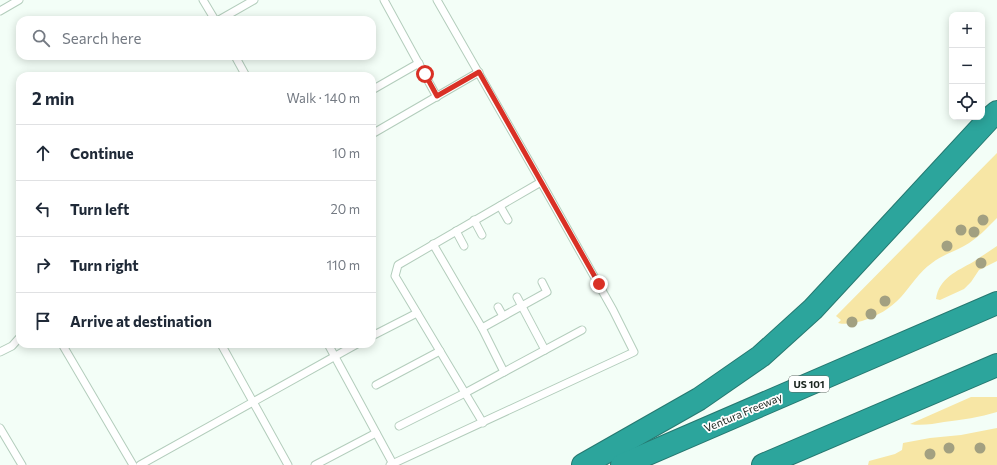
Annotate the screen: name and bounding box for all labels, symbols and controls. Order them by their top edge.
map controls [949,12,985,120]
button: + [949,12,985,48]
search box [16,16,376,60]
icon: search [30,27,52,49]
text: Search here [62,29,141,47]
button: − [949,48,985,84]
route start [416,65,434,83]
button: locate [949,84,985,120]
text: 2 min [32,88,74,109]
text: Walk · 140 m [287,90,360,106]
icon: ahead [32,142,54,164]
text: Continue [70,144,134,162]
text: 10 m [332,145,360,161]
icon: left [32,198,54,220]
text: Turn left [70,200,129,218]
text: 20 m [331,201,360,217]
icon: right [32,254,54,276]
text: Turn right [70,256,139,274]
text: 110 m [327,257,360,273]
route end [590,275,608,293]
icon: arrive [32,310,54,332]
text: Arrive at destination [70,312,212,330]
road number: US 101 [789,376,829,392]
street label: Ventura Freeway [702,390,784,434]

